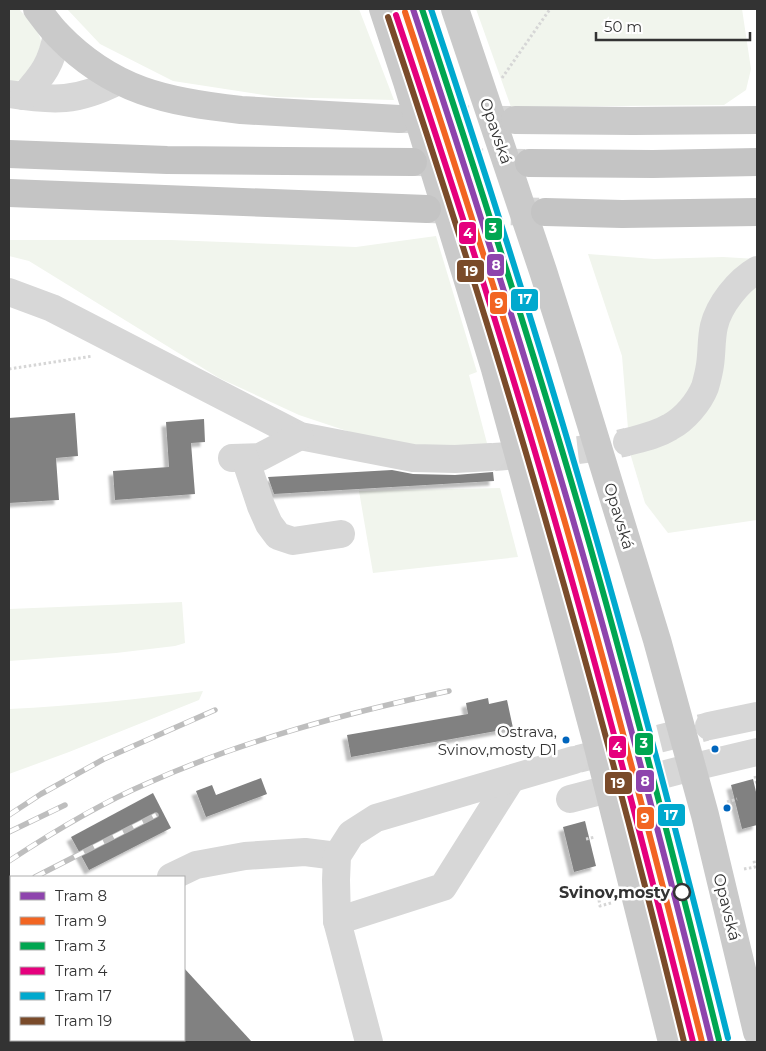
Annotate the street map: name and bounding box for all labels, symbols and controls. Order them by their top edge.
scale bar [596,10,750,42]
text: 50 m [604,17,642,36]
street label: Opavská [476,95,516,167]
line badge: 3 [484,217,503,241]
text: 3 [488,219,497,237]
line badge: 4 [458,221,477,245]
text: 4 [463,224,473,242]
line badge: 8 [486,253,505,277]
text: 8 [491,256,501,274]
line badge: 19 [456,259,485,283]
text: 19 [464,262,478,280]
line badge: 17 [510,288,539,312]
text: 17 [518,290,532,308]
line badge: 9 [489,291,508,315]
text: 9 [495,294,504,312]
street label: Opavská [600,480,638,552]
place label: Ostrava, Svinov,mosty D1 [438,722,557,759]
line badge: 3 [634,732,654,756]
text: 3 [639,734,648,752]
marker: Ostrava, Svinov,mosty D1 [561,735,571,745]
line badge: 4 [608,735,627,759]
text: 4 [612,738,622,756]
unlabelled marker [710,744,720,754]
line badge: 8 [635,769,655,793]
line badge: 19 [604,771,633,795]
text: 8 [640,772,650,790]
text: 19 [611,774,625,792]
line badge: 17 [657,803,686,827]
unlabelled marker [722,803,732,813]
line badge: 9 [636,806,655,830]
text: 17 [664,806,678,824]
text: 9 [641,809,650,827]
street label: Opavská [709,871,745,943]
legend [10,876,185,1041]
place label: Svinov,mosty [559,883,670,902]
marker: Svinov,mosty [673,883,691,901]
text: Tram 8 [55,886,107,905]
text: Tram 9 [55,911,107,930]
text: Tram 3 [55,936,106,955]
text: Tram 4 [55,961,108,980]
text: Tram 17 [55,986,112,1005]
text: Tram 19 [55,1011,112,1030]

